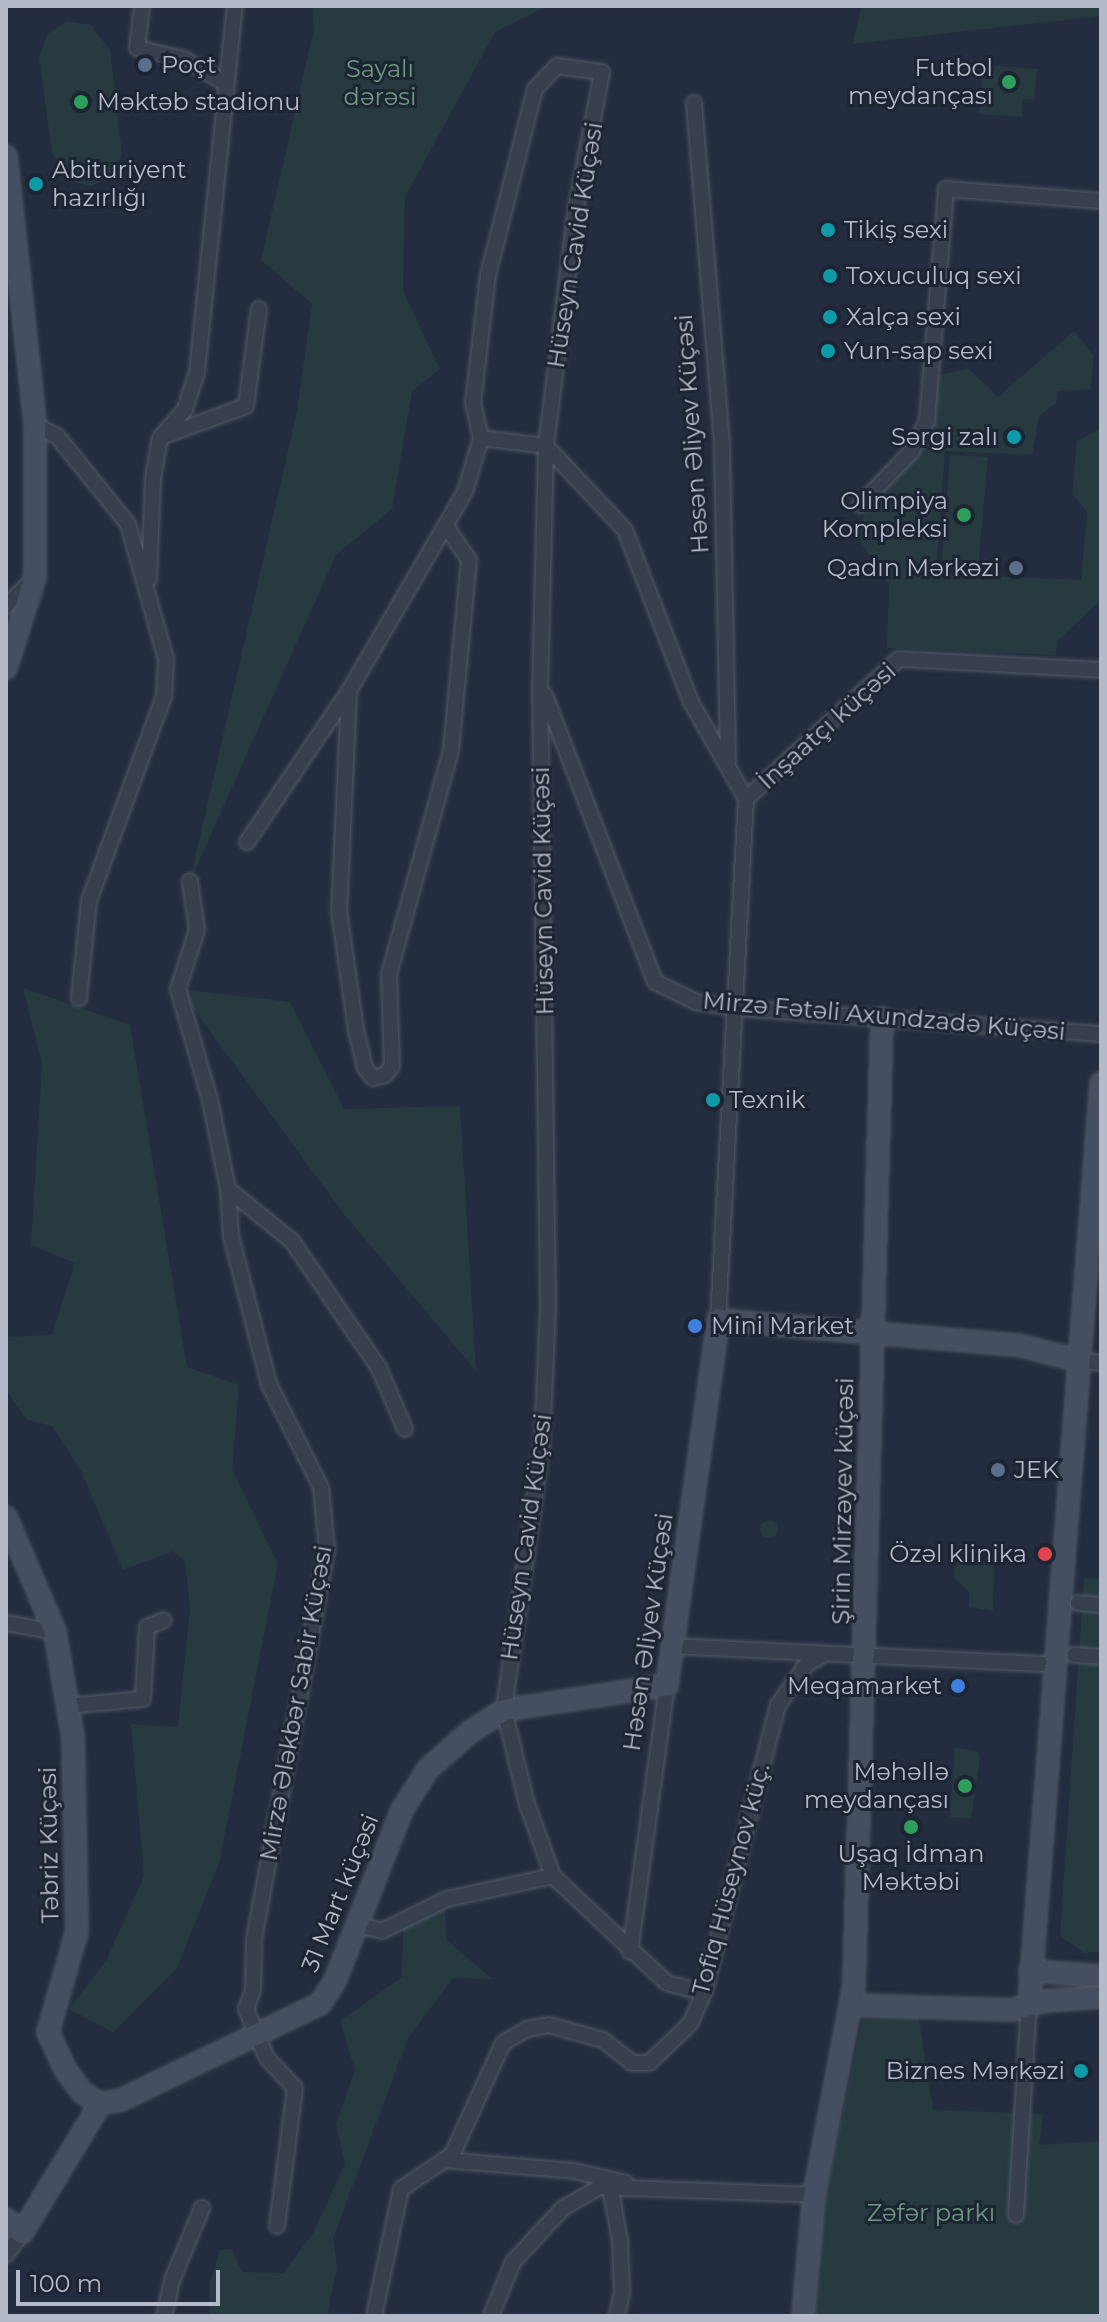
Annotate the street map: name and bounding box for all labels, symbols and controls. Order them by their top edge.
place label: Poçt [161,51,216,79]
place label: Futbol meydançası [848,54,993,110]
park label: Sayalı dərəsi [344,55,416,111]
marker: Poçt [136,56,154,74]
marker: Futbol meydançası [1000,73,1018,91]
place label: Məktəb stadionu [97,88,300,116]
marker: Məktəb stadionu [72,93,90,111]
street label: Hüseyn Cavid Küçəsi [541,120,609,370]
place label: Abituriyent hazırlığı [52,156,187,212]
marker: Abituriyent hazırlığı [27,175,45,193]
place label: Tikiş sexi [844,216,948,244]
marker: Tikiş sexi [819,221,837,239]
place label: Toxuculuq sexi [846,262,1022,290]
marker: Toxuculuq sexi [821,267,839,285]
place label: Xalça sexi [846,303,961,331]
marker: Xalça sexi [821,308,839,326]
street label: Həsən Əliyev Küçəsi [669,313,715,555]
place label: Yun-sap sexi [844,337,993,365]
marker: Yun-sap sexi [819,342,837,360]
place label: Sərgi zalı [891,423,998,451]
marker: Sərgi zalı [1005,428,1023,446]
place label: Olimpiya Kompleksi [822,487,948,543]
marker: Olimpiya Kompleksi [955,506,973,524]
place label: Qadın Mərkəzi [827,554,1000,582]
marker: Qadın Mərkəzi [1007,559,1025,577]
street label: İnşaatçı küçəsi [752,657,902,795]
street label: Hüseyn Cavid Küçəsi [526,766,560,1016]
street label: Mirzə Fətəli Axundzadə Küçəsi [701,986,1067,1046]
place label: Texnik [729,1086,805,1114]
marker: Texnik [704,1091,722,1109]
place label: Mini Market [711,1312,854,1340]
marker: Mini Market [686,1317,704,1335]
street label: Şirin Mirzəyev küçəsi [826,1377,860,1625]
street label: Hüseyn Cavid Küçəsi [494,1412,558,1662]
place label: JEK [1014,1456,1059,1484]
marker: JEK [989,1461,1007,1479]
street label: Həsən Əliyev Küçəsi [617,1511,679,1753]
place label: Özəl klinika [889,1540,1027,1568]
street label: Mirzə Ələkbər Sabir Küçəsi [254,1543,338,1863]
marker: Özəl klinika [1034,1543,1056,1565]
place label: Meqamarket [787,1672,942,1700]
marker: Meqamarket [949,1677,967,1695]
place label: Məhəllə meydançası [804,1758,949,1814]
street label: Tofiq Hüseynov küç. [686,1760,776,1998]
street label: Təbriz Küçəsi [33,1767,65,1923]
marker: Məhəllə meydançası [956,1777,974,1795]
street label: 31 Mart küçəsi [295,1810,385,1976]
marker: Uşaq İdman Məktəbi [902,1818,920,1836]
place label: Uşaq İdman Məktəbi [838,1840,984,1896]
place label: Biznes Mərkəzi [886,2057,1065,2085]
marker: Biznes Mərkəzi [1072,2062,1090,2080]
park label: Zəfər parkı [867,2199,995,2227]
scale bar [20,2254,224,2304]
text: 100 m [30,2269,102,2298]

